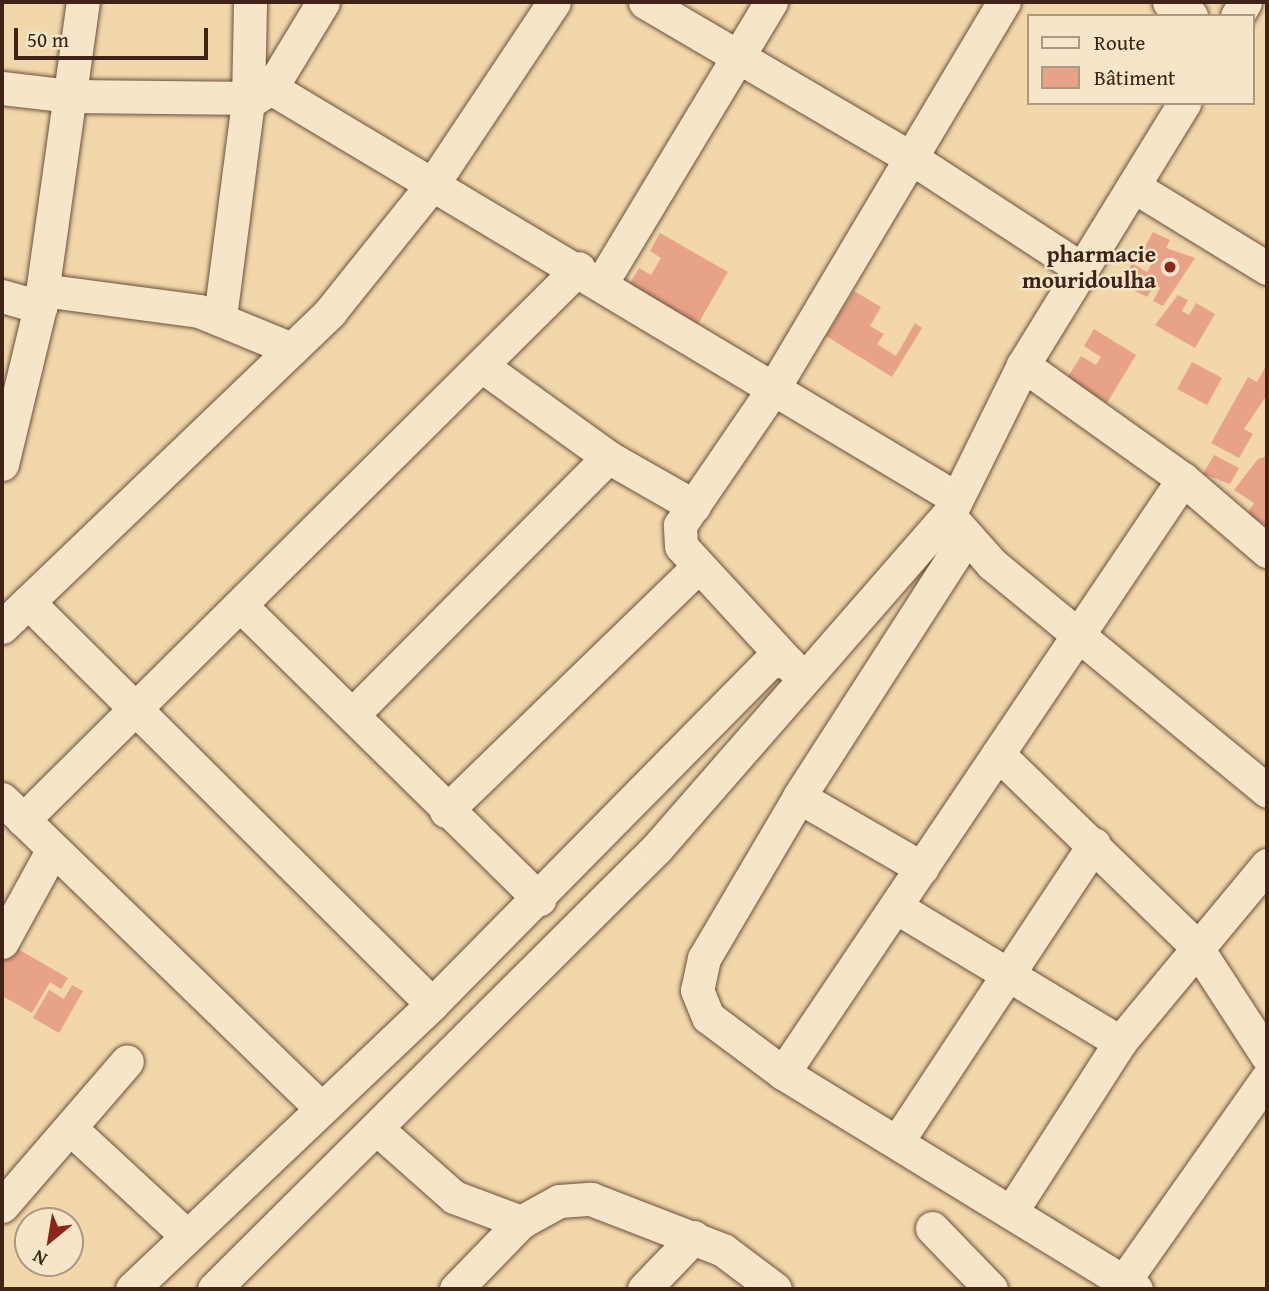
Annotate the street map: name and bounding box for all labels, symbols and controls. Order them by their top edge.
scale bar [18,14,212,58]
legend [1028,14,1255,105]
text: 50 m [27,24,69,55]
text: Route [1094,27,1145,58]
text: Bâtiment [1094,62,1175,93]
place label: pharmacie mouridoulha [1022,240,1156,294]
marker: pharmacie mouridoulha [1162,259,1178,275]
north arrow [14,1207,84,1277]
text: N [27,1243,52,1274]

